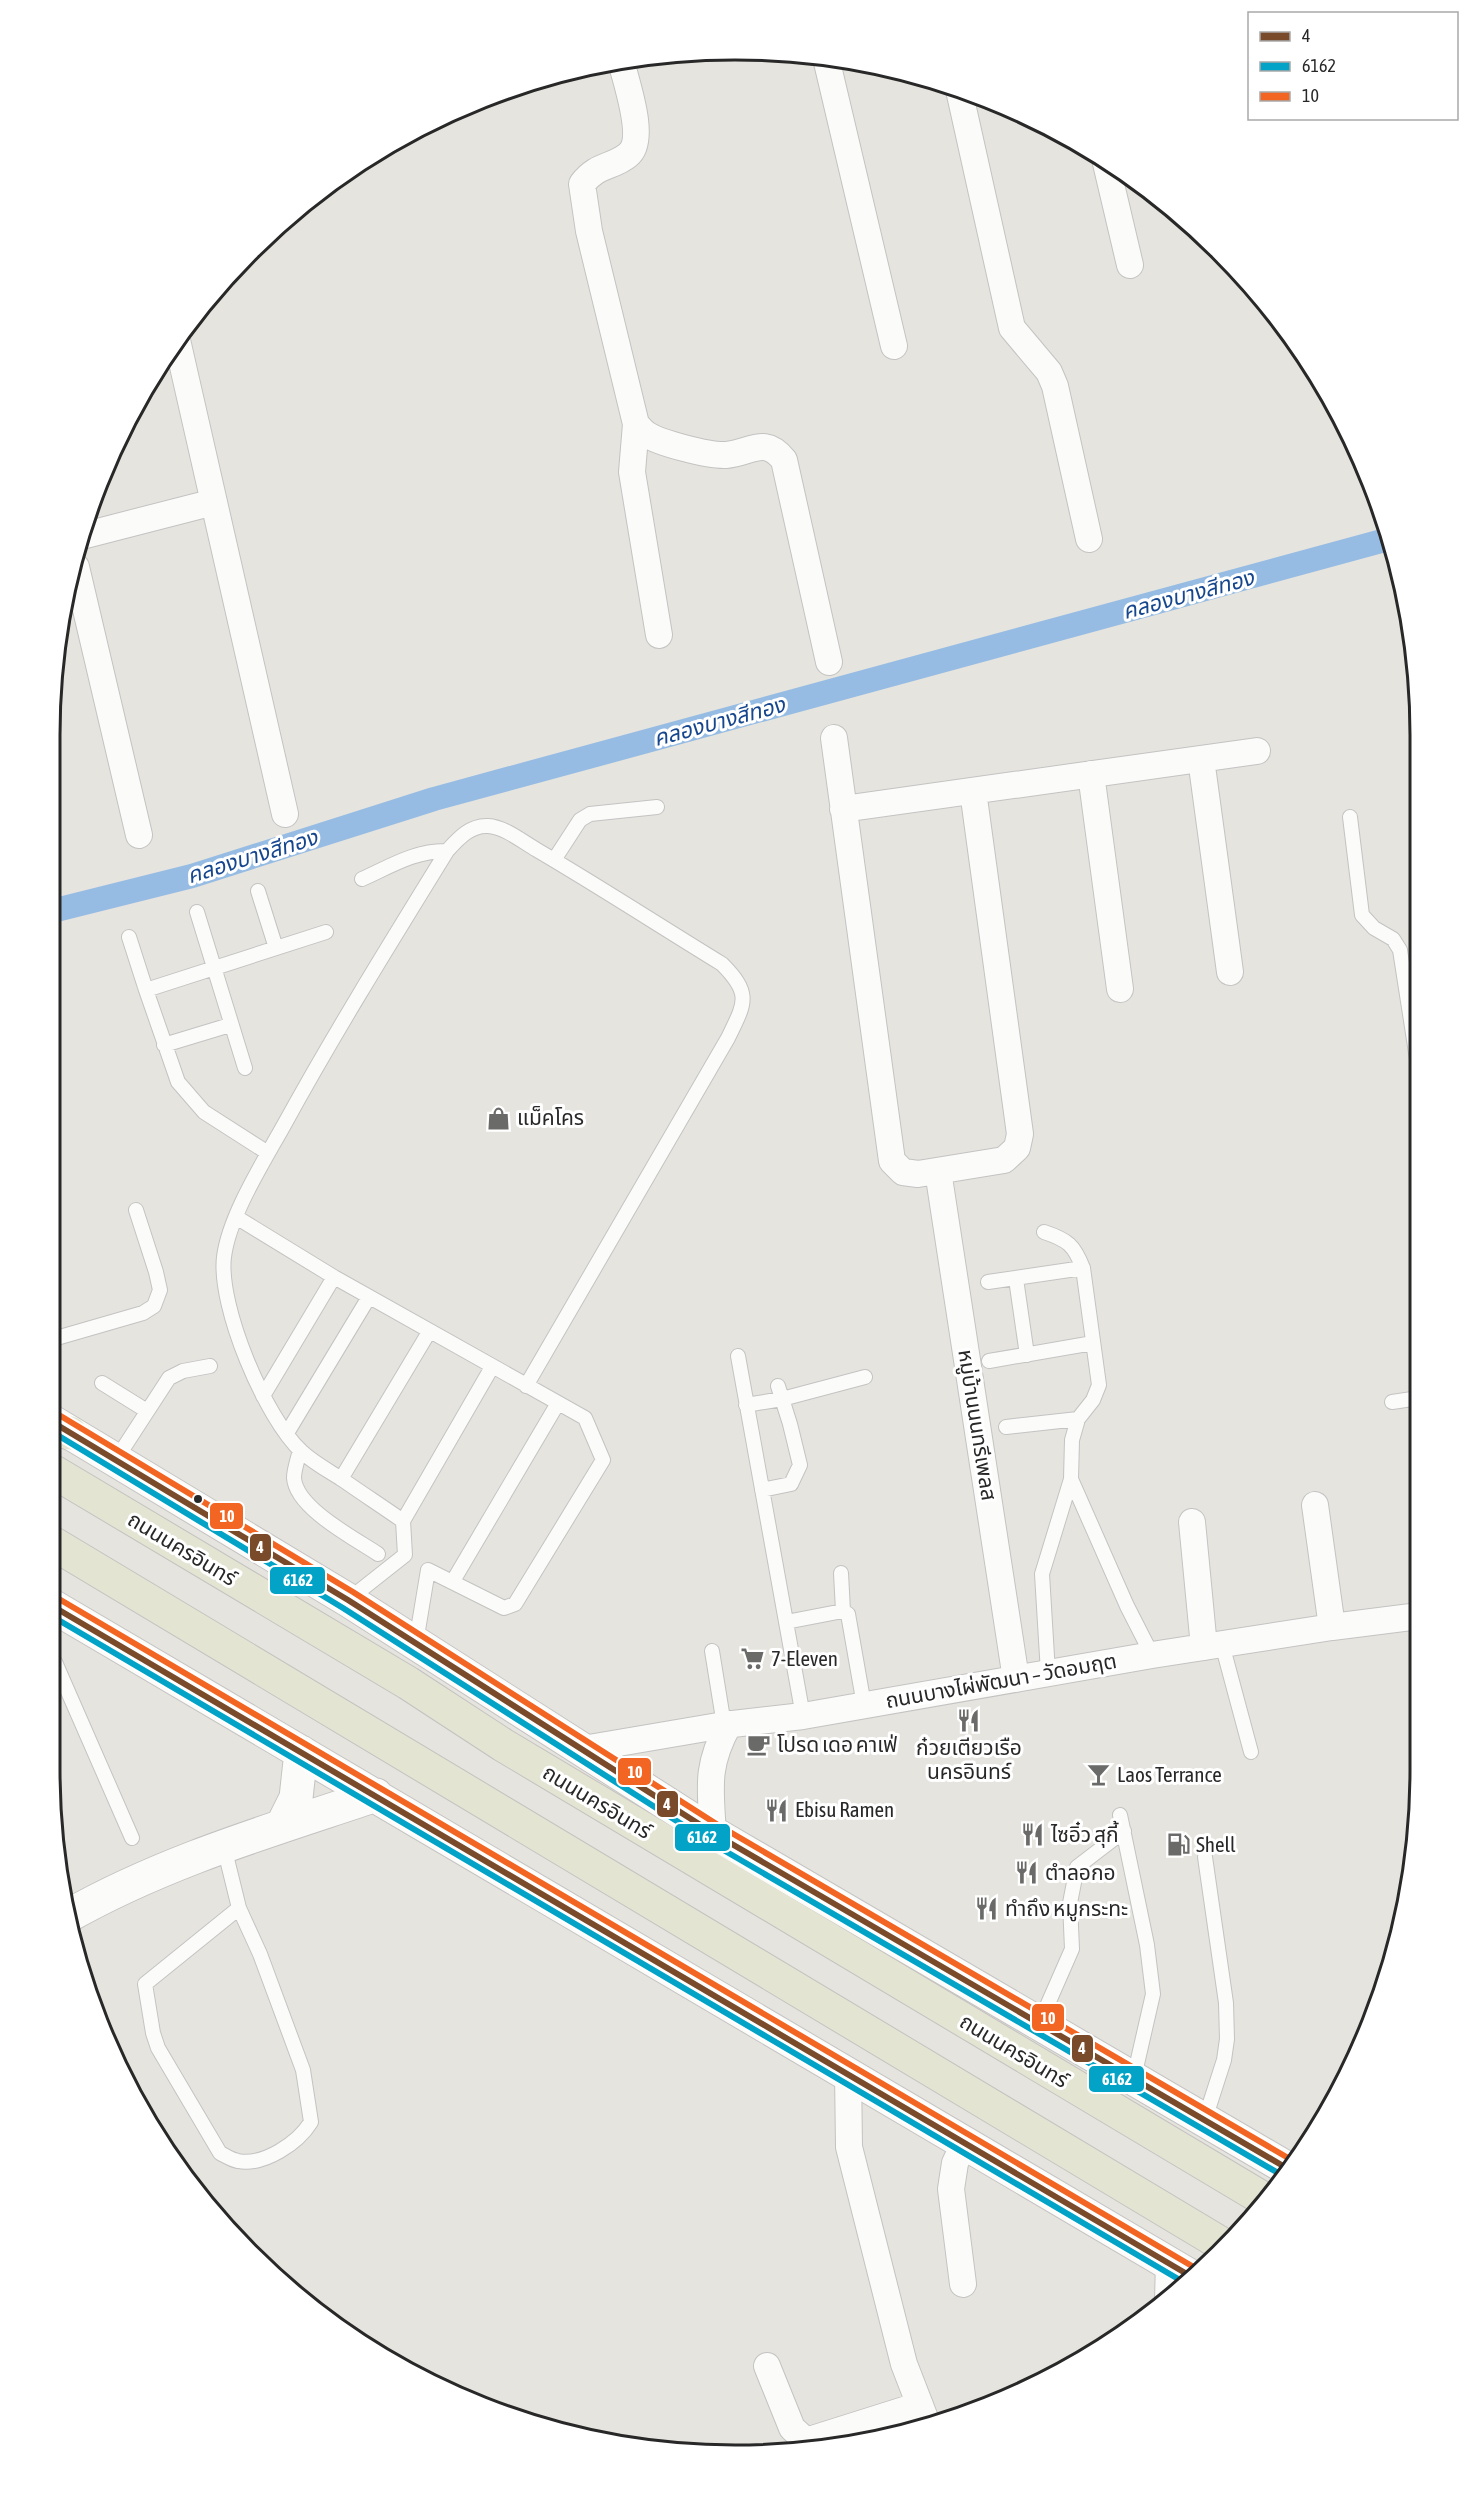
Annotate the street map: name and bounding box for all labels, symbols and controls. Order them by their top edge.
legend [1248,12,1458,120]
text: 4 [1302,25,1310,46]
text: 6162 [1302,55,1336,76]
text: 10 [1302,85,1319,106]
water label: คลองบางสีทอง [1119,564,1258,624]
water label: คลองบางสีทอง [650,691,789,751]
water label: คลองบางสีทอง [184,823,321,888]
shop icon: แม็คโคร [486,1105,512,1131]
place label: แม็คโคร [517,1105,584,1129]
street label: หมู่บ้านนนทรีเพลส [952,1348,1002,1502]
unlabelled marker [192,1493,204,1505]
line badge: 10 [209,1502,244,1530]
street label: ถนนนครอินทร์ [124,1506,242,1590]
text: 10 [219,1507,235,1525]
line badge: 4 [249,1533,272,1562]
text: 4 [255,1538,264,1556]
line badge: 6162 [269,1566,326,1595]
text: 6162 [283,1571,313,1589]
supermarket icon: 7-Eleven [740,1646,766,1672]
place label: 7-Eleven [771,1646,838,1670]
street label: ถนนบางไผ่พัฒนา – วัดอมฤต [883,1648,1118,1712]
restaurant icon: ก๋วยเตียวเรือ นครอินทร์ [956,1707,982,1733]
cafe icon: โปรด เดอ คาเฟ่ [746,1732,772,1758]
place label: โปรด เดอ คาเฟ่ [777,1732,897,1756]
place label: ก๋วยเตียวเรือ นครอินทร์ [916,1735,1022,1783]
line badge: 10 [617,1757,652,1786]
street label: ถนนนครอินทร์ [539,1759,657,1843]
bar icon: Laos Terrance [1086,1762,1112,1788]
place label: Laos Terrance [1117,1762,1222,1786]
text: 10 [627,1763,643,1781]
line badge: 4 [656,1790,679,1818]
text: 4 [662,1795,671,1813]
restaurant icon: Ebisu Ramen [764,1797,790,1823]
place label: Ebisu Ramen [795,1797,894,1821]
place label: ไซอิ๋ว สุกี้ [1050,1820,1119,1848]
restaurant icon: ไซอิ๋ว สุกี้ [1020,1822,1046,1848]
line badge: 6162 [674,1823,731,1852]
text: 6162 [687,1828,717,1846]
fuel station icon: Shell [1165,1832,1191,1858]
place label: Shell [1196,1832,1236,1856]
restaurant icon: ตำลอกอ [1014,1860,1040,1886]
place label: ตำลอกอ [1045,1860,1116,1884]
restaurant icon: ทำถึง หมูกระทะ [974,1896,1000,1922]
place label: ทำถึง หมูกระทะ [1005,1896,1128,1922]
line badge: 10 [1031,2003,1065,2032]
street label: ถนนนครอินทร์ [956,2008,1074,2092]
text: 10 [1040,2009,1056,2027]
line badge: 4 [1071,2034,1094,2063]
text: 4 [1077,2039,1086,2057]
line badge: 6162 [1088,2065,1145,2093]
text: 6162 [1102,2070,1132,2088]

